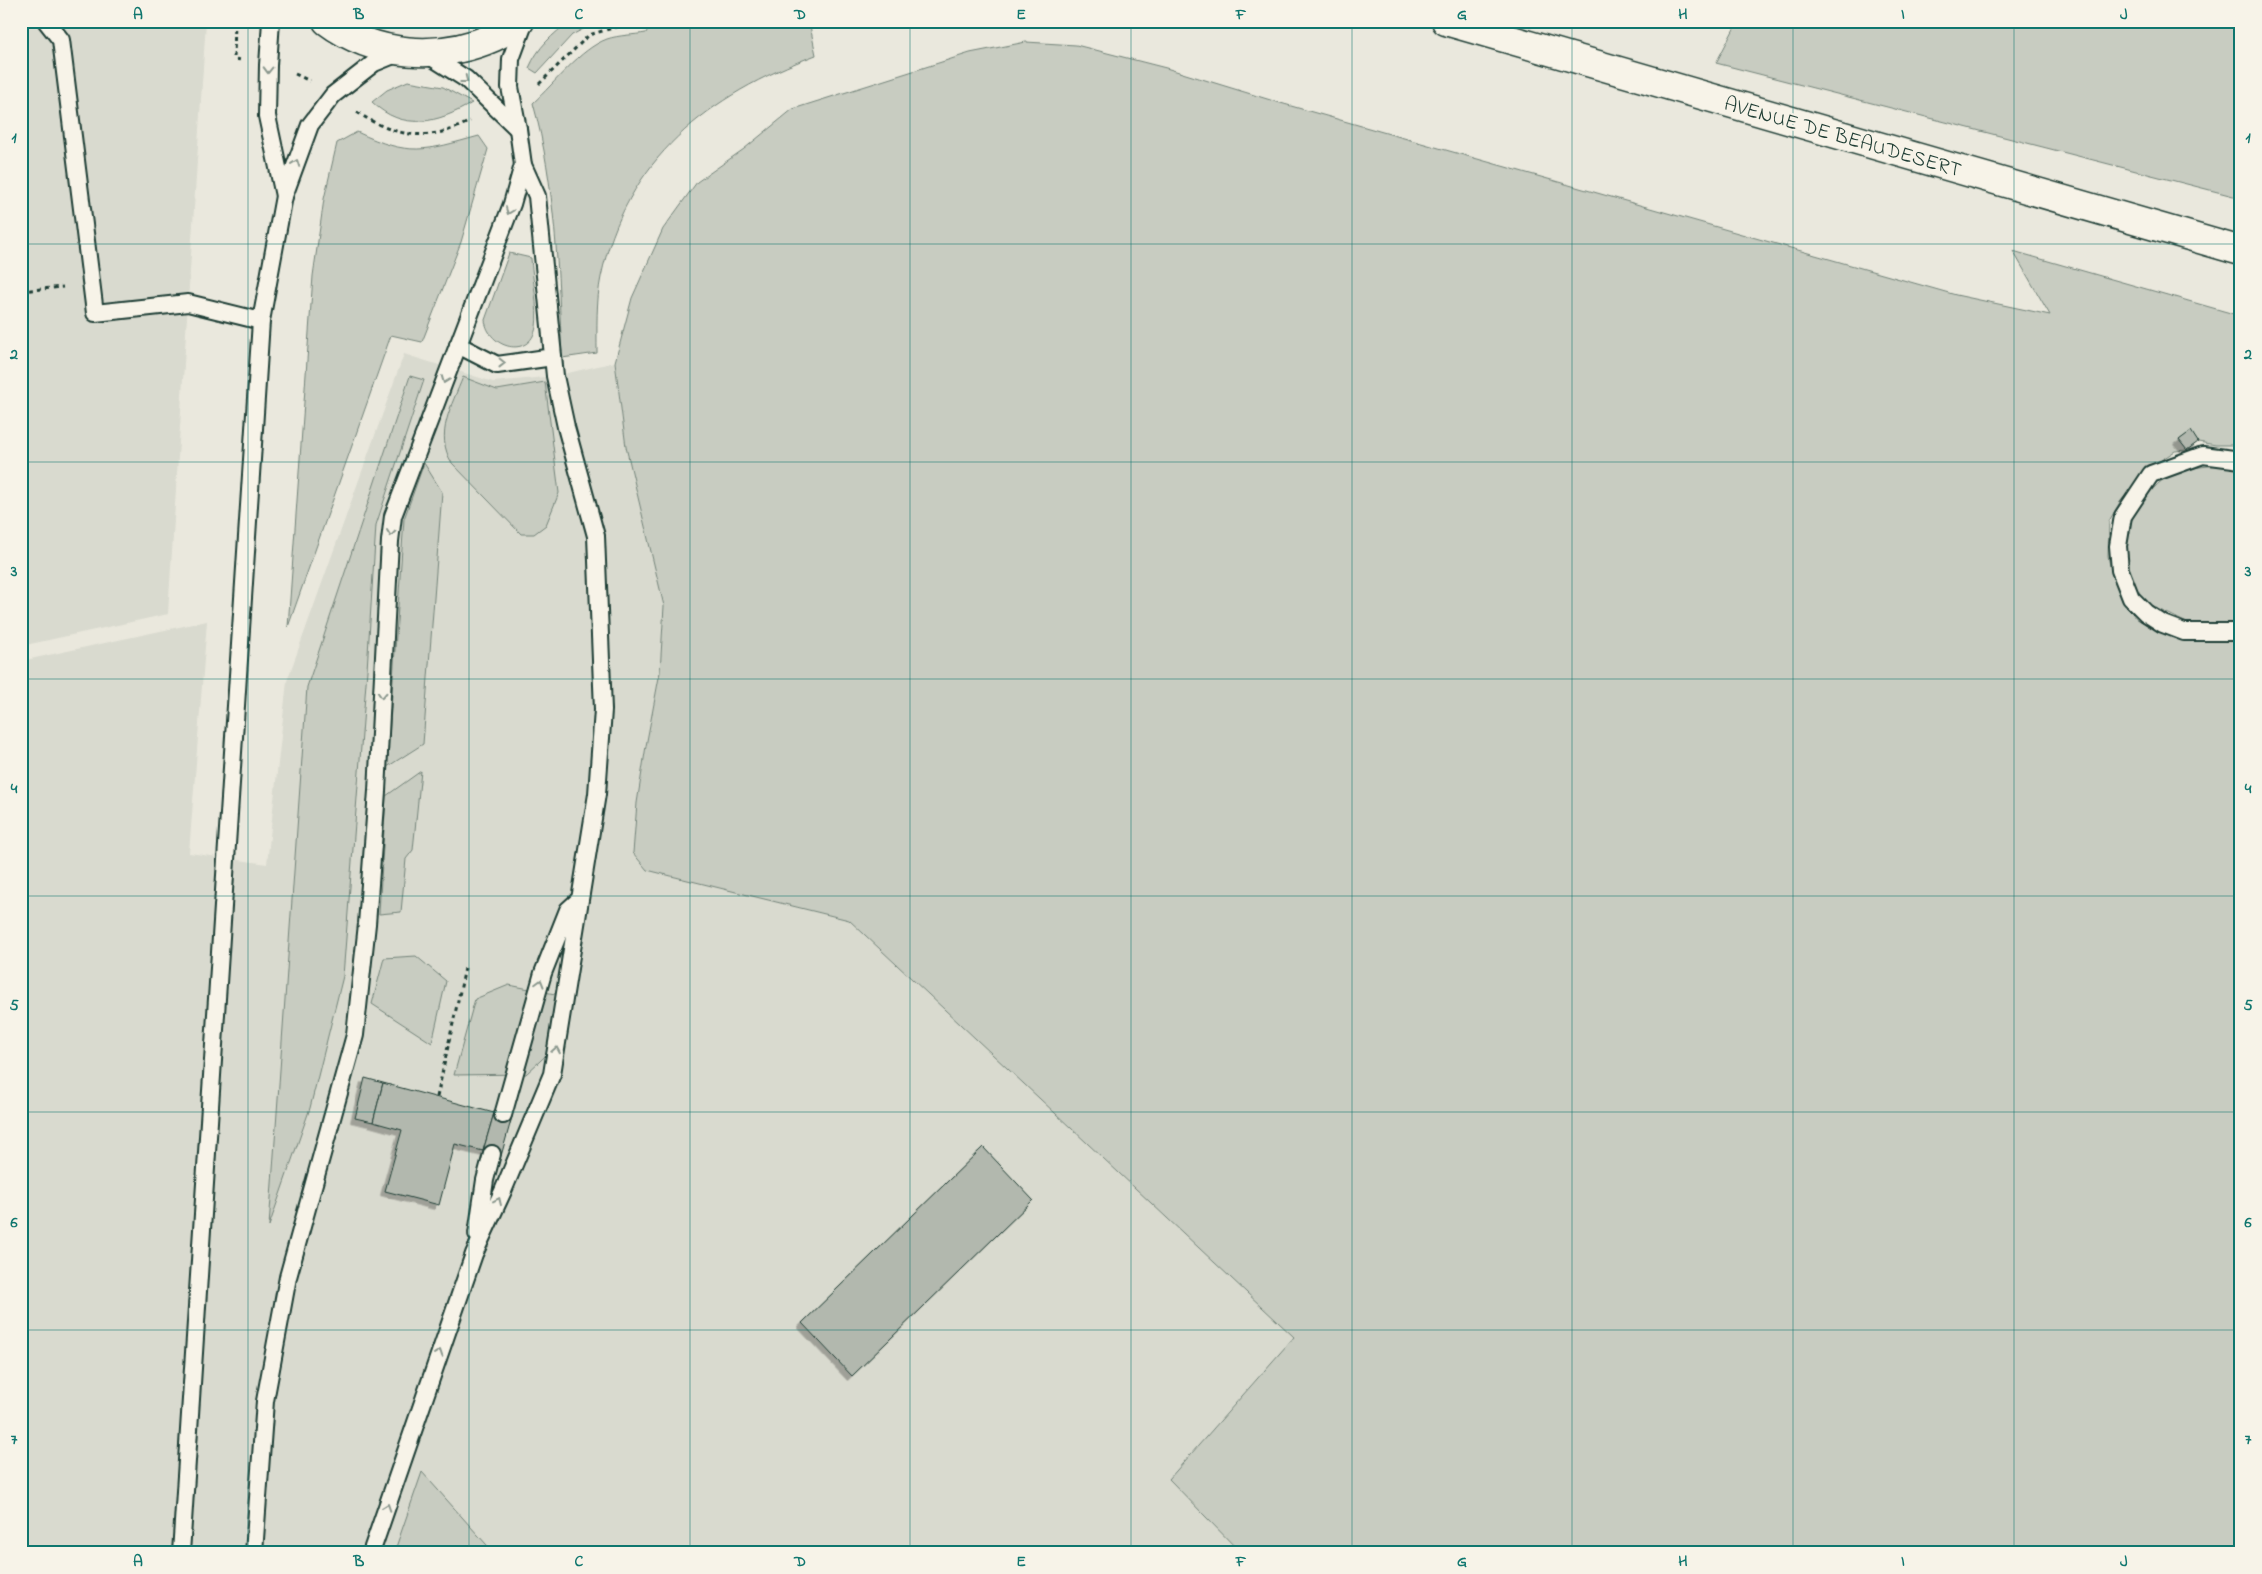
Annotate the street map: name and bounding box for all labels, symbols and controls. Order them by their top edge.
text: A [133,3,143,27]
text: B [353,3,365,27]
text: C [575,3,584,27]
text: D [793,3,806,27]
text: E [1016,3,1026,27]
text: F [1235,3,1247,27]
text: G [1457,3,1467,27]
text: H [1678,3,1688,27]
text: I [1901,3,1905,27]
text: J [2120,3,2128,27]
one-way arrow [263,66,273,74]
one-way arrow [460,74,469,83]
street label: AVENUE DE BEAUDESERT [1720,90,1965,186]
text: 1 [11,126,17,150]
text: 1 [2245,126,2251,150]
one-way arrow [290,160,300,168]
one-way arrow [505,207,515,215]
text: 2 [9,343,18,367]
text: 2 [2243,343,2252,367]
one-way arrow [498,358,506,368]
one-way arrow [440,375,450,383]
one-way arrow [386,529,397,537]
text: 3 [10,560,18,584]
text: 3 [2244,560,2252,584]
one-way arrow [377,691,388,699]
text: 4 [10,777,18,801]
text: 4 [2244,777,2252,801]
one-way arrow [534,980,544,988]
text: 5 [9,994,19,1018]
text: 5 [2243,994,2253,1018]
one-way arrow [550,1046,560,1054]
one-way arrow [492,1198,502,1207]
text: 6 [9,1211,18,1235]
text: 6 [2243,1211,2252,1235]
one-way arrow [433,1349,443,1357]
text: 7 [11,1428,18,1452]
text: 7 [2245,1428,2252,1452]
one-way arrow [381,1503,391,1511]
text: A [133,1550,143,1574]
text: B [353,1550,365,1574]
text: C [575,1550,584,1574]
text: D [793,1550,806,1574]
text: E [1016,1550,1026,1574]
text: F [1235,1550,1247,1574]
text: G [1457,1550,1467,1574]
text: H [1678,1550,1688,1574]
text: I [1901,1550,1905,1574]
text: J [2120,1550,2128,1574]

